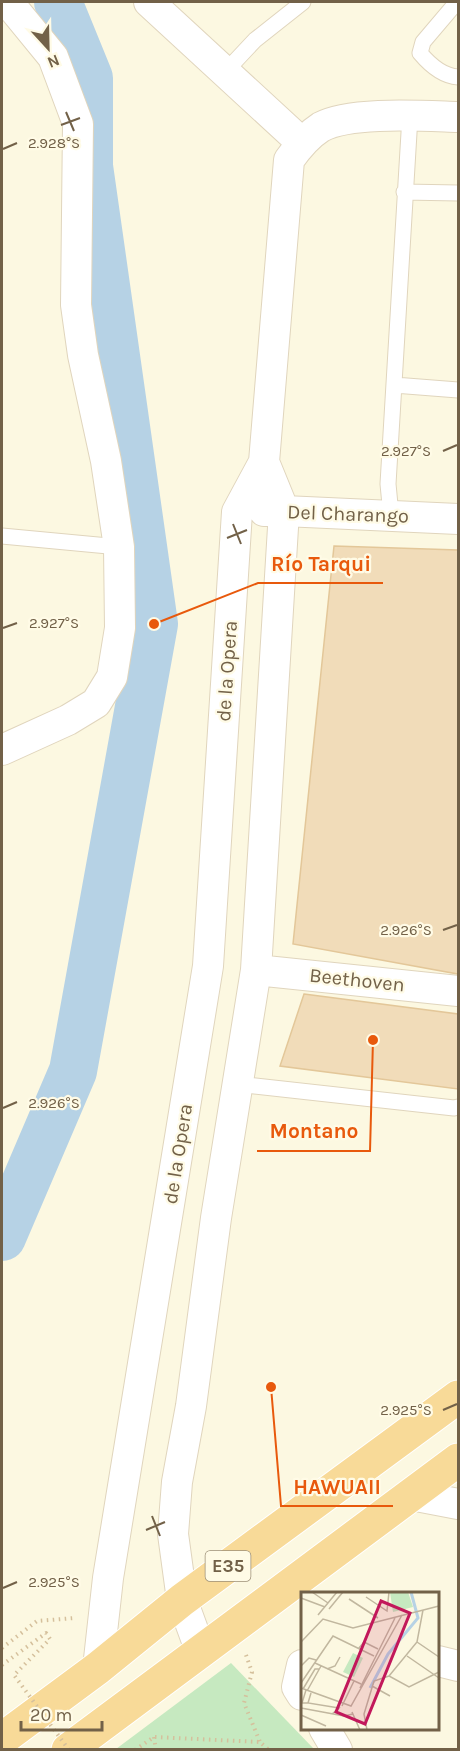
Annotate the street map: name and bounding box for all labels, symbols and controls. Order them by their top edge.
north arrow [18,18,78,78]
text: N [45,50,62,72]
text: 2.928°S [28,134,80,152]
text: 2.927°S [381,442,431,460]
street label: Del Charango [287,500,409,528]
callout: Río Tarqui [258,544,383,583]
text: Río Tarqui [271,552,371,577]
text: 2.927°S [29,614,79,632]
street label: de la Opera [212,620,242,722]
text: 2.926°S [380,921,432,939]
street label: Beethoven [308,964,406,996]
text: 2.926°S [28,1094,80,1112]
street label: de la Opera [159,1102,197,1206]
callout: Montano [257,1112,370,1151]
text: Montano [270,1119,358,1143]
text: 2.925°S [380,1401,432,1419]
callout: HAWUAII [281,1467,393,1506]
text: HAWUAII [293,1475,381,1499]
road number: E35 [206,1551,250,1581]
text: 2.925°S [28,1573,80,1591]
inset map [301,1592,439,1730]
scale bar [21,1694,102,1732]
text: 20 m [30,1704,72,1726]

